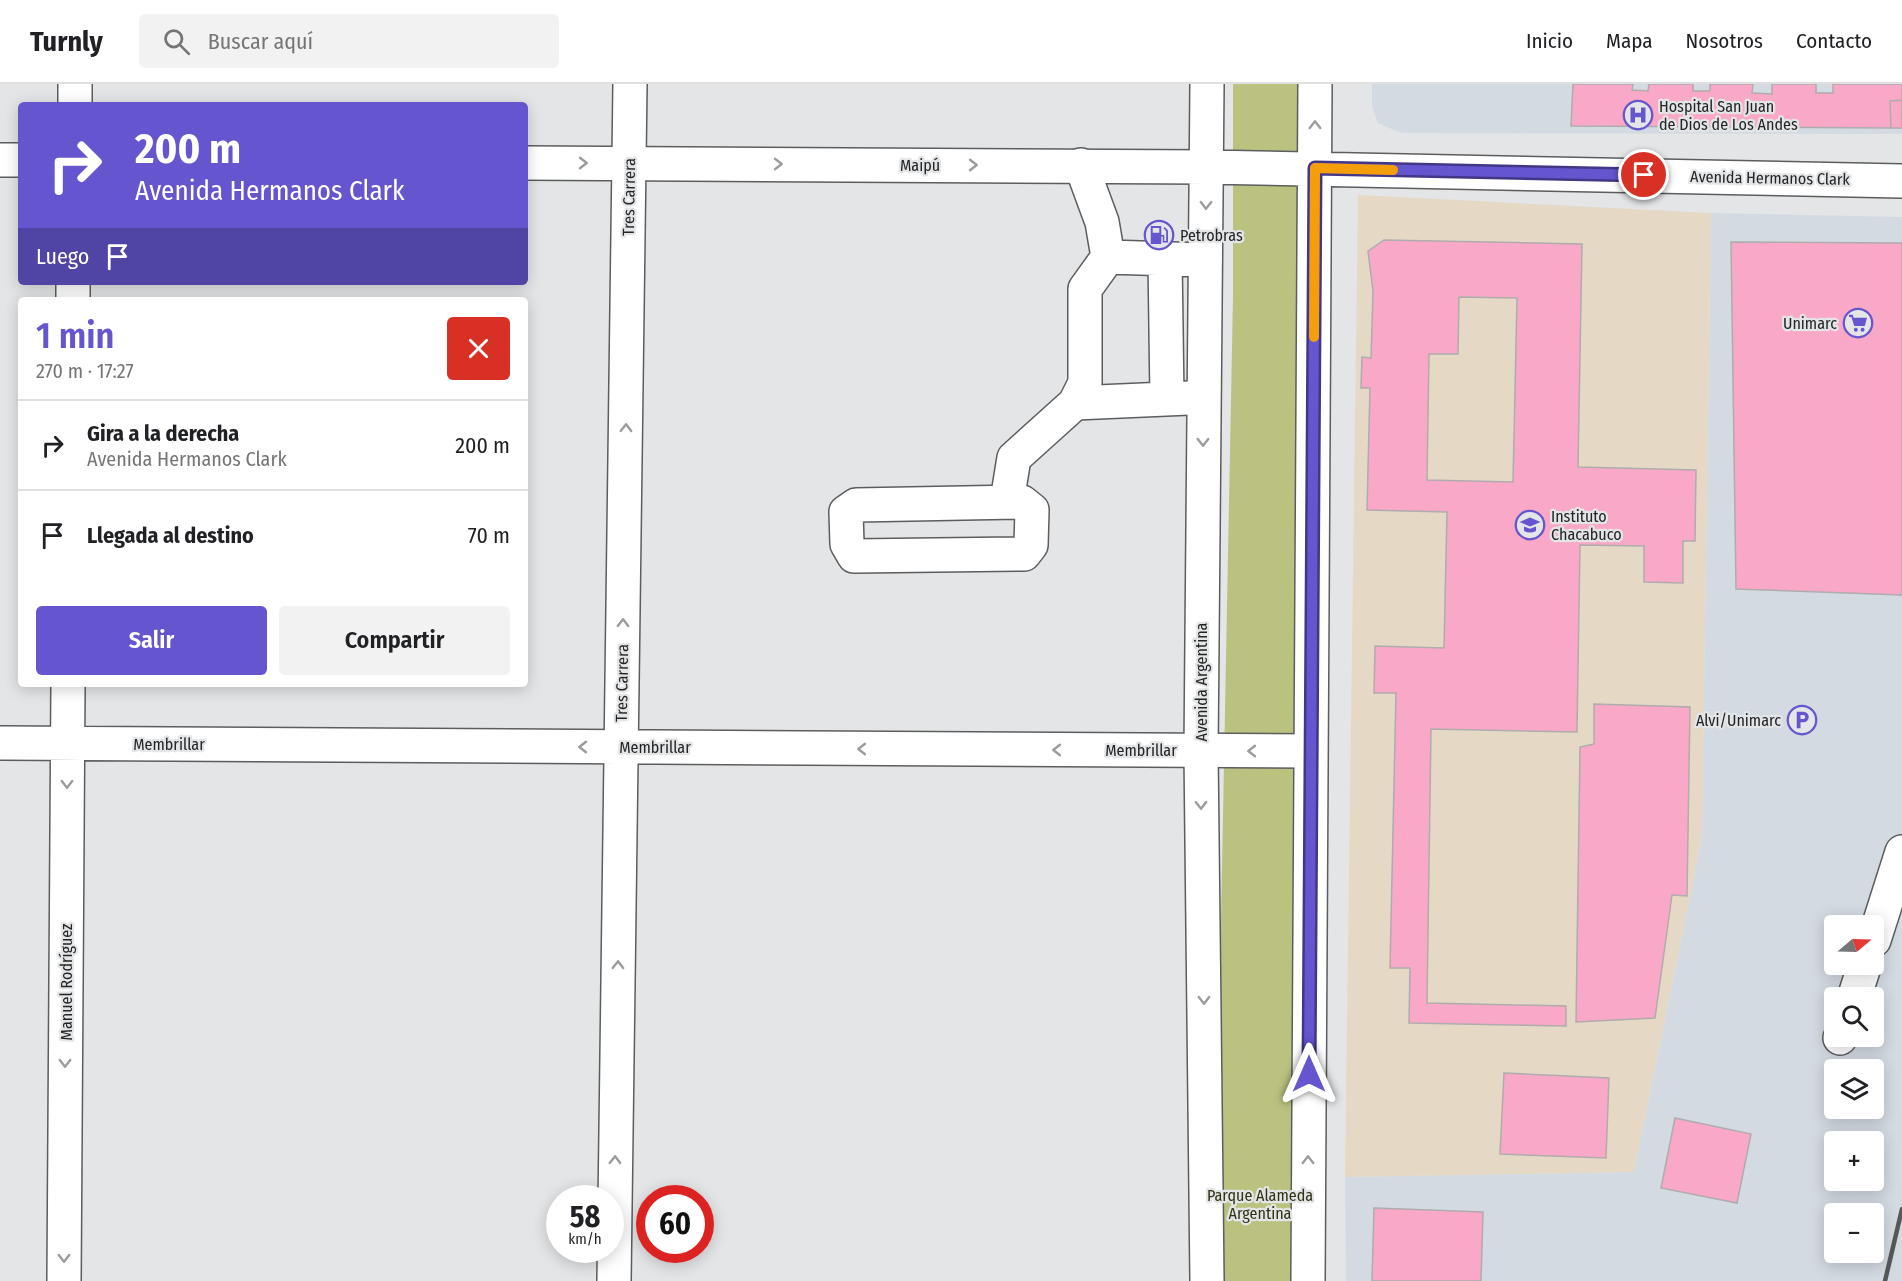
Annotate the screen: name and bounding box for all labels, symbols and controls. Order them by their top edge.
search box [139,14,559,68]
text: Turnly [30,25,103,58]
icon: search [160,25,193,58]
text: Buscar aquí [208,28,313,55]
text: Inicio [1526,28,1573,54]
text: Mapa [1606,28,1653,54]
text: Nosotros [1686,28,1763,54]
text: Contacto [1796,28,1872,54]
place label: Hospital San Juan de Dios de Los Andes [1659,97,1798,134]
hospital icon: Hospital San Juan de Dios de Los Andes [1622,99,1654,131]
one-way arrow [1309,120,1321,129]
text: 200 m [135,124,241,174]
icon: right [36,126,114,204]
pin [1618,149,1669,200]
street label: Maipú [900,156,940,175]
one-way arrow [579,157,588,169]
street label: Tres Carrera [619,158,639,236]
one-way arrow [774,158,783,170]
icon: arrive [1627,158,1660,191]
one-way arrow [969,159,978,171]
street label: Avenida Hermanos Clark [1690,167,1851,189]
text: Avenida Hermanos Clark [135,175,405,207]
one-way arrow [1200,201,1212,210]
fuel station icon: Petrobras [1143,219,1175,251]
place label: Petrobras [1180,226,1243,245]
icon: arrive [101,240,134,273]
text: Luego [36,243,89,270]
supermarket icon: Unimarc [1842,307,1874,339]
text: 1 min [36,314,114,358]
place label: Unimarc [1783,314,1837,333]
button: close [447,317,510,380]
text: 270 m · 17:27 [36,359,134,383]
text: Gira a la derecha [87,420,239,447]
one-way arrow [619,423,632,432]
icon: right [36,429,69,462]
text: 200 m [455,432,510,459]
one-way arrow [1197,438,1209,447]
text: Avenida Hermanos Clark [87,447,287,471]
place label: Instituto Chacabuco [1551,507,1622,544]
school or university icon: Instituto Chacabuco [1514,509,1546,541]
icon: arrive [36,519,69,552]
text: Llegada al destino [87,522,254,549]
text: 70 m [468,522,510,549]
button: Salir [36,606,267,675]
button: Compartir [279,606,510,675]
one-way arrow [617,618,629,627]
street label: Avenida Argentina [1192,622,1211,741]
street label: Tres Carrera [612,644,632,722]
parking icon: Alvi/Unimarc [1786,704,1818,736]
place label: Alvi/Unimarc [1696,711,1781,730]
street label: Membrillar [133,735,205,754]
street label: Membrillar [619,738,691,757]
one-way arrow [578,741,587,753]
street label: Membrillar [1105,741,1177,760]
one-way arrow [857,742,866,755]
one-way arrow [1052,744,1061,756]
one-way arrow [1247,745,1256,757]
one-way arrow [61,780,73,789]
one-way arrow [1195,801,1208,810]
north arrow [1824,915,1884,975]
map controls [1824,915,1884,1263]
street label: Manuel Rodríguez [57,924,76,1040]
one-way arrow [612,960,624,969]
button: search [1824,987,1884,1047]
one-way arrow [1198,996,1210,1005]
position arrow [1277,1042,1341,1106]
one-way arrow [59,1059,72,1068]
button: layers [1824,1059,1884,1119]
button: + [1824,1131,1884,1191]
one-way arrow [609,1155,621,1164]
one-way arrow [1302,1155,1314,1164]
speed limit sign: 60 [636,1185,714,1263]
park label: Parque Alameda Argentina [1207,1186,1313,1223]
text: 58 [570,1199,600,1235]
button: − [1824,1203,1884,1263]
text: km/h [568,1230,602,1248]
one-way arrow [58,1254,70,1263]

